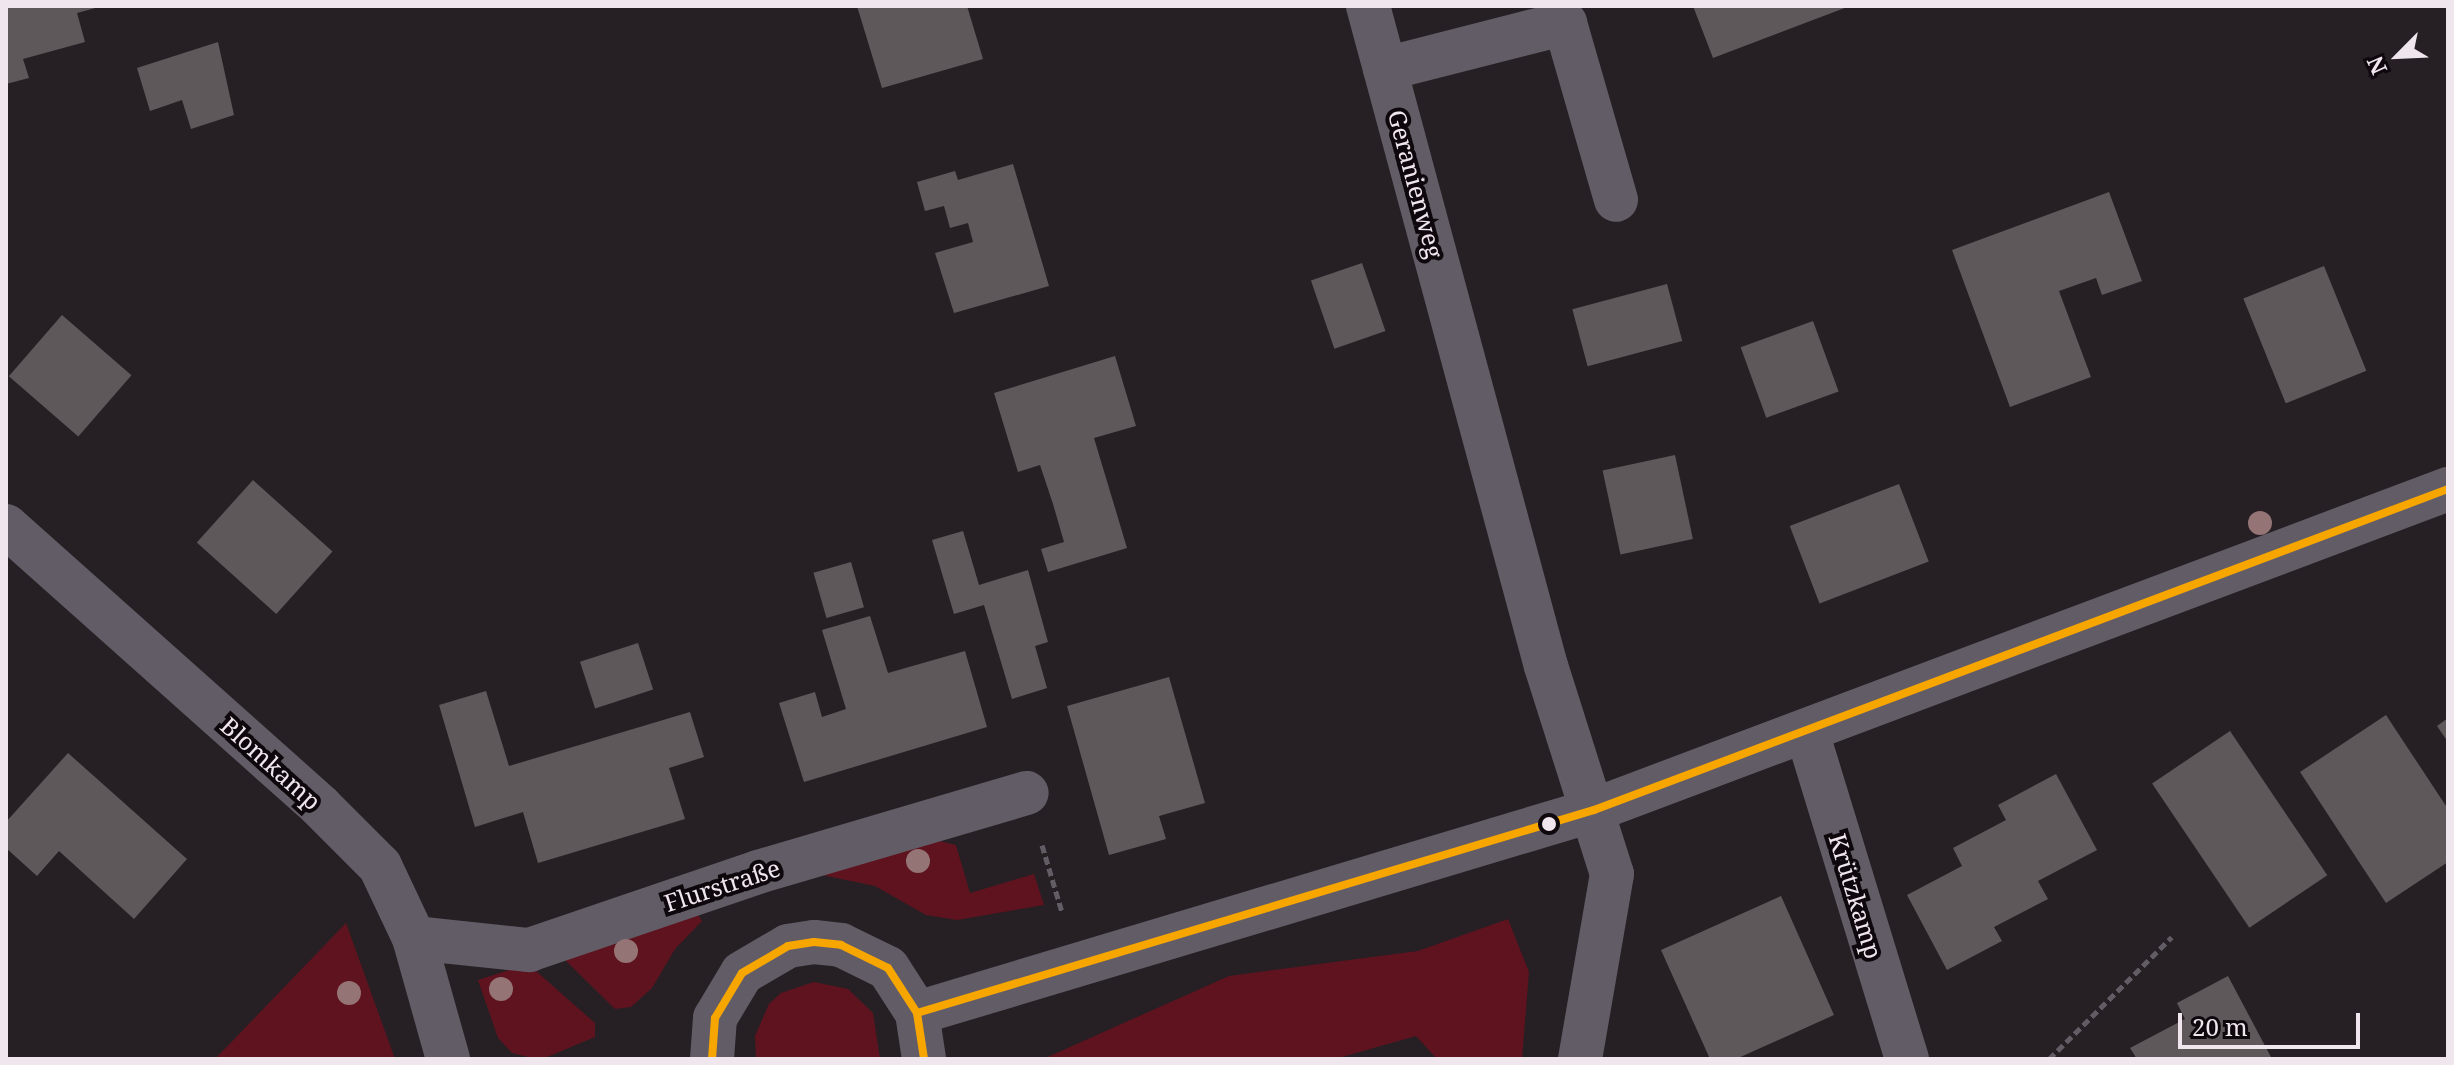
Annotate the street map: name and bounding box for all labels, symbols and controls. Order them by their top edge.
north arrow [2358,16,2438,96]
text: N [2359,52,2393,80]
street label: Geranienweg [1382,107,1450,261]
street label: Blomkamp [215,711,327,815]
unlabelled marker [1541,816,1557,832]
street label: Krützkamp [1823,830,1889,962]
street label: Flurstraße [660,853,784,917]
scale bar [2182,997,2364,1047]
text: 20 m [2192,1010,2248,1043]

